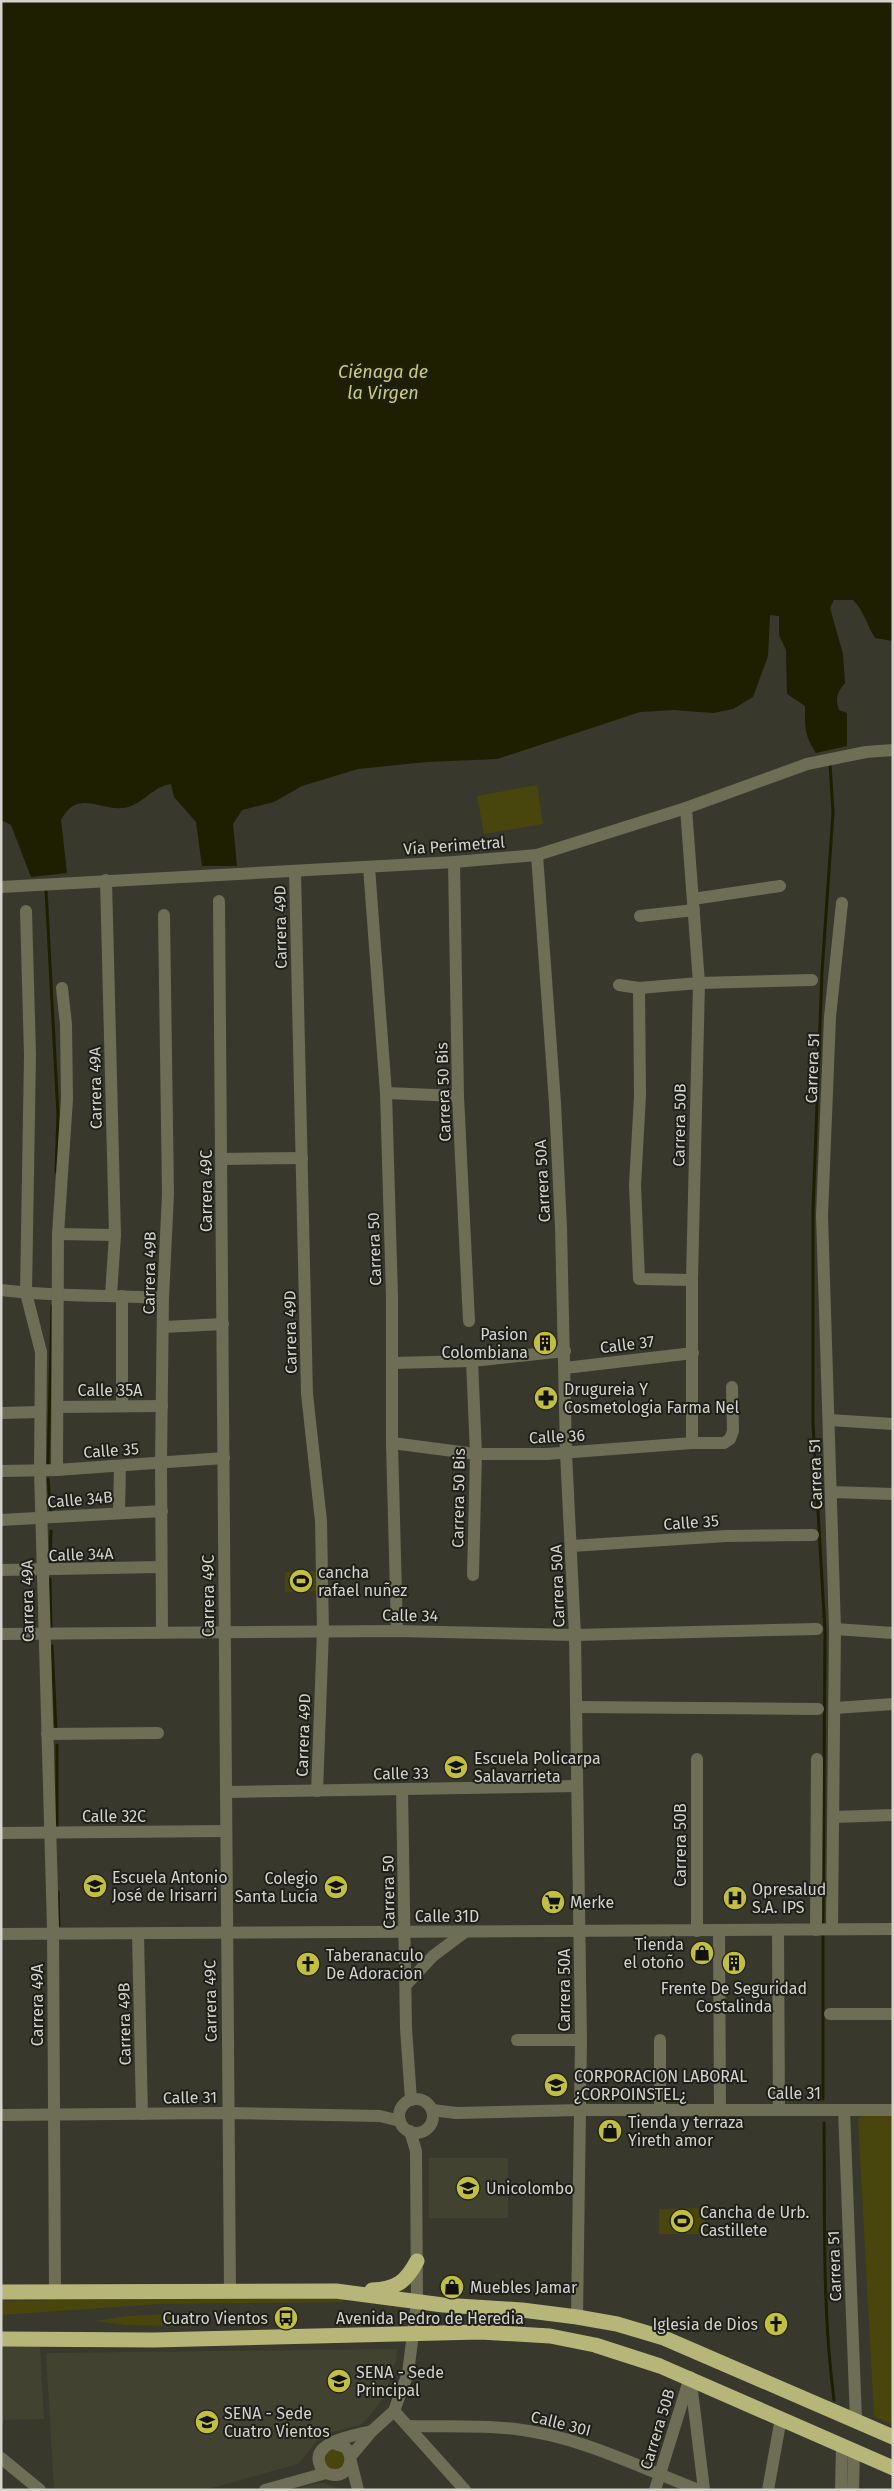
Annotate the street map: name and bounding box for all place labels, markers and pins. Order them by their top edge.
place label: Pasion Colombiana [442,1325,528,1362]
building icon: Pasion Colombiana [532,1330,558,1356]
place label: Drugureia Y Cosmetologia Farma Nel [564,1380,740,1417]
pharmacy icon: Drugureia Y Cosmetologia Farma Nel [533,1385,559,1411]
place label: cancha rafael nuñez [318,1563,407,1600]
sports icon: cancha rafael nuñez [288,1568,314,1594]
place label: Escuela Policarpa Salavarrieta [474,1749,601,1786]
school or university icon: Escuela Policarpa Salavarrieta [443,1754,469,1780]
place label: Escuela Antonio José de Irisarri [112,1868,228,1905]
place label: Colegio Santa Lucía [235,1869,318,1906]
school or university icon: Escuela Antonio José de Irisarri [82,1873,108,1899]
school or university icon: Colegio Santa Lucía [323,1874,349,1900]
place label: Opresalud S.A. IPS [752,1880,826,1917]
hospital icon: Opresalud S.A. IPS [722,1885,748,1911]
supermarket icon: Merke [540,1889,566,1915]
place label: Merke [570,1893,614,1912]
place label: Tienda el otoño [623,1935,684,1972]
shop icon: Tienda el otoño [689,1940,715,1966]
place label: Taberanaculo De Adoracion [326,1946,424,1983]
building icon: Frente De Seguridad Costalinda [721,1950,747,1976]
church icon: Taberanaculo De Adoracion [295,1951,321,1977]
place label: Frente De Seguridad Costalinda [661,1979,807,2016]
place label: CORPORACION LABORAL ¿CORPOINSTEL¿ [574,2067,747,2104]
school or university icon: CORPORACION LABORAL ¿CORPOINSTEL¿ [543,2072,569,2098]
place label: Tienda y terraza Yireth amor [628,2113,744,2150]
shop icon: Tienda y terraza Yireth amor [597,2118,623,2144]
school or university icon: Unicolombo [455,2175,481,2201]
place label: Unicolombo [486,2179,574,2198]
place label: Cancha de Urb. Castillete [700,2203,809,2240]
sports icon: Cancha de Urb. Castillete [669,2208,695,2234]
shop icon: Muebles Jamar [439,2274,465,2300]
place label: Muebles Jamar [470,2278,578,2297]
bus stop icon: Cuatro Vientos [273,2305,299,2331]
place label: Cuatro Vientos [162,2309,268,2328]
church icon: Iglesia de Dios [763,2311,789,2337]
place label: Iglesia de Dios [653,2315,758,2334]
place label: SENA - Sede Principal [356,2363,444,2400]
school or university icon: SENA - Sede Principal [326,2368,352,2394]
place label: SENA - Sede Cuatro Vientos [224,2404,330,2441]
school or university icon: SENA - Sede Cuatro Vientos [194,2409,220,2435]

